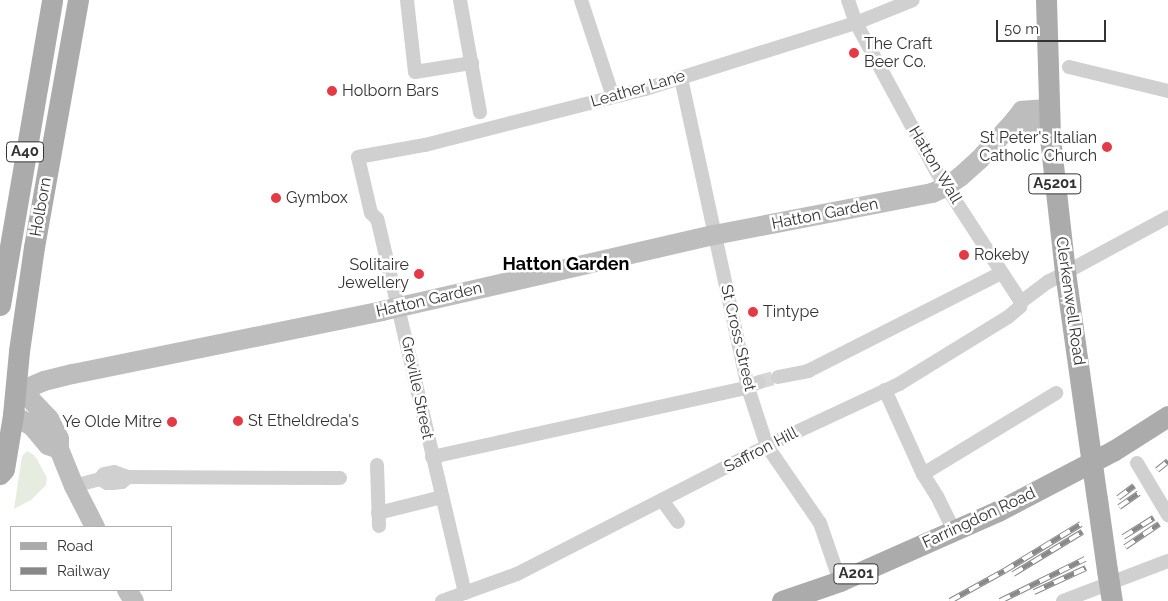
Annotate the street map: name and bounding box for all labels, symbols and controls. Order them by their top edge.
scale bar [998,10,1108,42]
text: 50 m [1004,20,1039,38]
place label: The Craft Beer Co. [864,34,932,72]
marker: The Craft Beer Co. [848,47,860,59]
street label: Leather Lane [588,66,688,112]
place label: Holborn Bars [342,81,439,101]
marker: Holborn Bars [326,85,338,97]
street label: Hatton Wall [904,123,966,207]
place label: St Peter's Italian Catholic Church [979,128,1097,166]
road number: A40 [5,140,45,164]
marker: St Peter's Italian Catholic Church [1101,141,1113,153]
road number: A5201 [1028,172,1082,196]
street label: Holborn [26,176,56,238]
place label: Gymbox [286,188,348,208]
marker: Gymbox [270,192,282,204]
street label: Hatton Garden [770,194,880,234]
street label: Clerkenwell Road [1051,235,1089,367]
place label: Rokeby [974,245,1029,265]
marker: Rokeby [958,249,970,261]
district label: Hatton Garden [503,253,629,275]
place label: Solitaire Jewellery [338,255,409,293]
marker: Solitaire Jewellery [413,268,425,280]
street label: Hatton Garden [374,278,484,322]
street label: St Cross Street [716,283,760,393]
place label: Tintype [763,302,819,322]
marker: Tintype [747,306,759,318]
street label: Greville Street [397,335,437,441]
place label: St Etheldreda's [248,411,359,431]
place label: Ye Olde Mitre [62,412,162,432]
marker: St Etheldreda's [232,415,244,427]
marker: Ye Olde Mitre [166,416,178,428]
street label: Saffron Hill [721,423,801,477]
street label: Farringdon Road [920,483,1038,553]
legend [10,526,172,591]
text: Road [57,537,93,555]
text: Railway [57,562,110,580]
road number: A201 [832,562,880,586]

